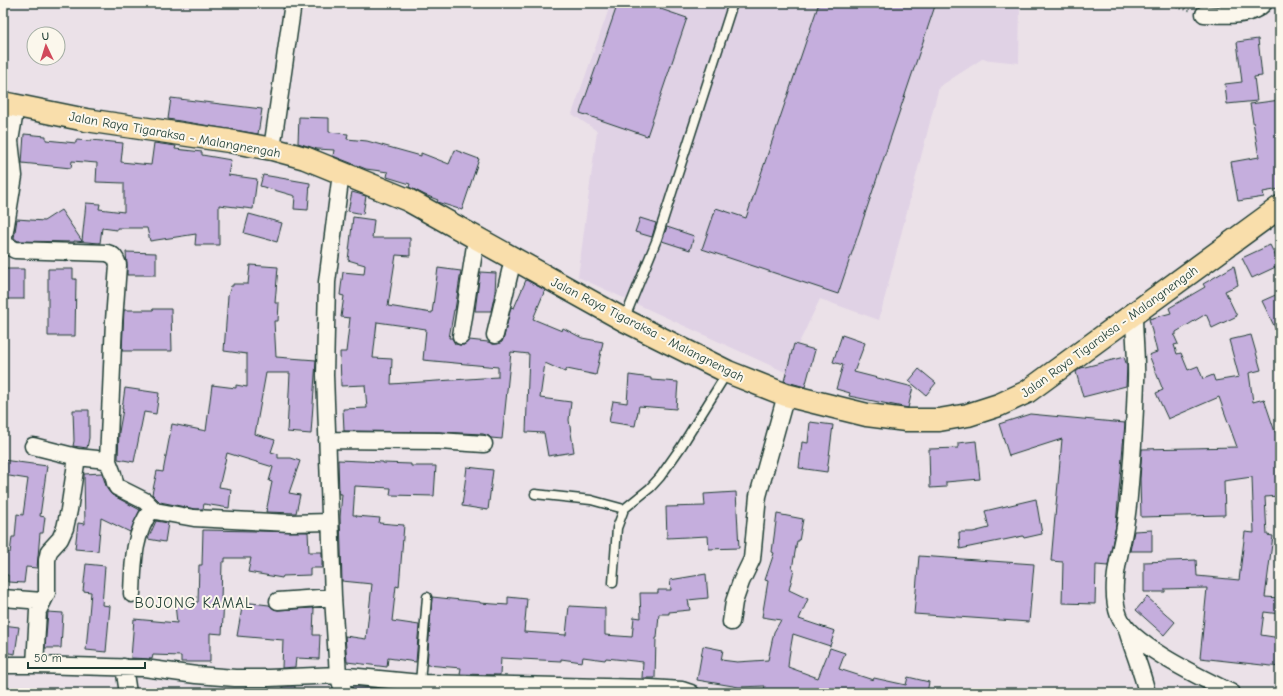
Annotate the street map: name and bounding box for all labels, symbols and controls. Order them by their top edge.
north arrow [26,26,66,66]
text: U [41,30,49,43]
street label: Jalan Raya Tigaraksa - Malangnengah [68,108,282,161]
street label: Jalan Raya Tigaraksa - Malangnengah [1018,262,1201,401]
street label: Jalan Raya Tigaraksa - Malangnengah [549,274,747,385]
district label: BOJONG KAMAL [135,594,253,612]
scale bar [28,644,145,670]
text: 50 m [34,651,62,665]

